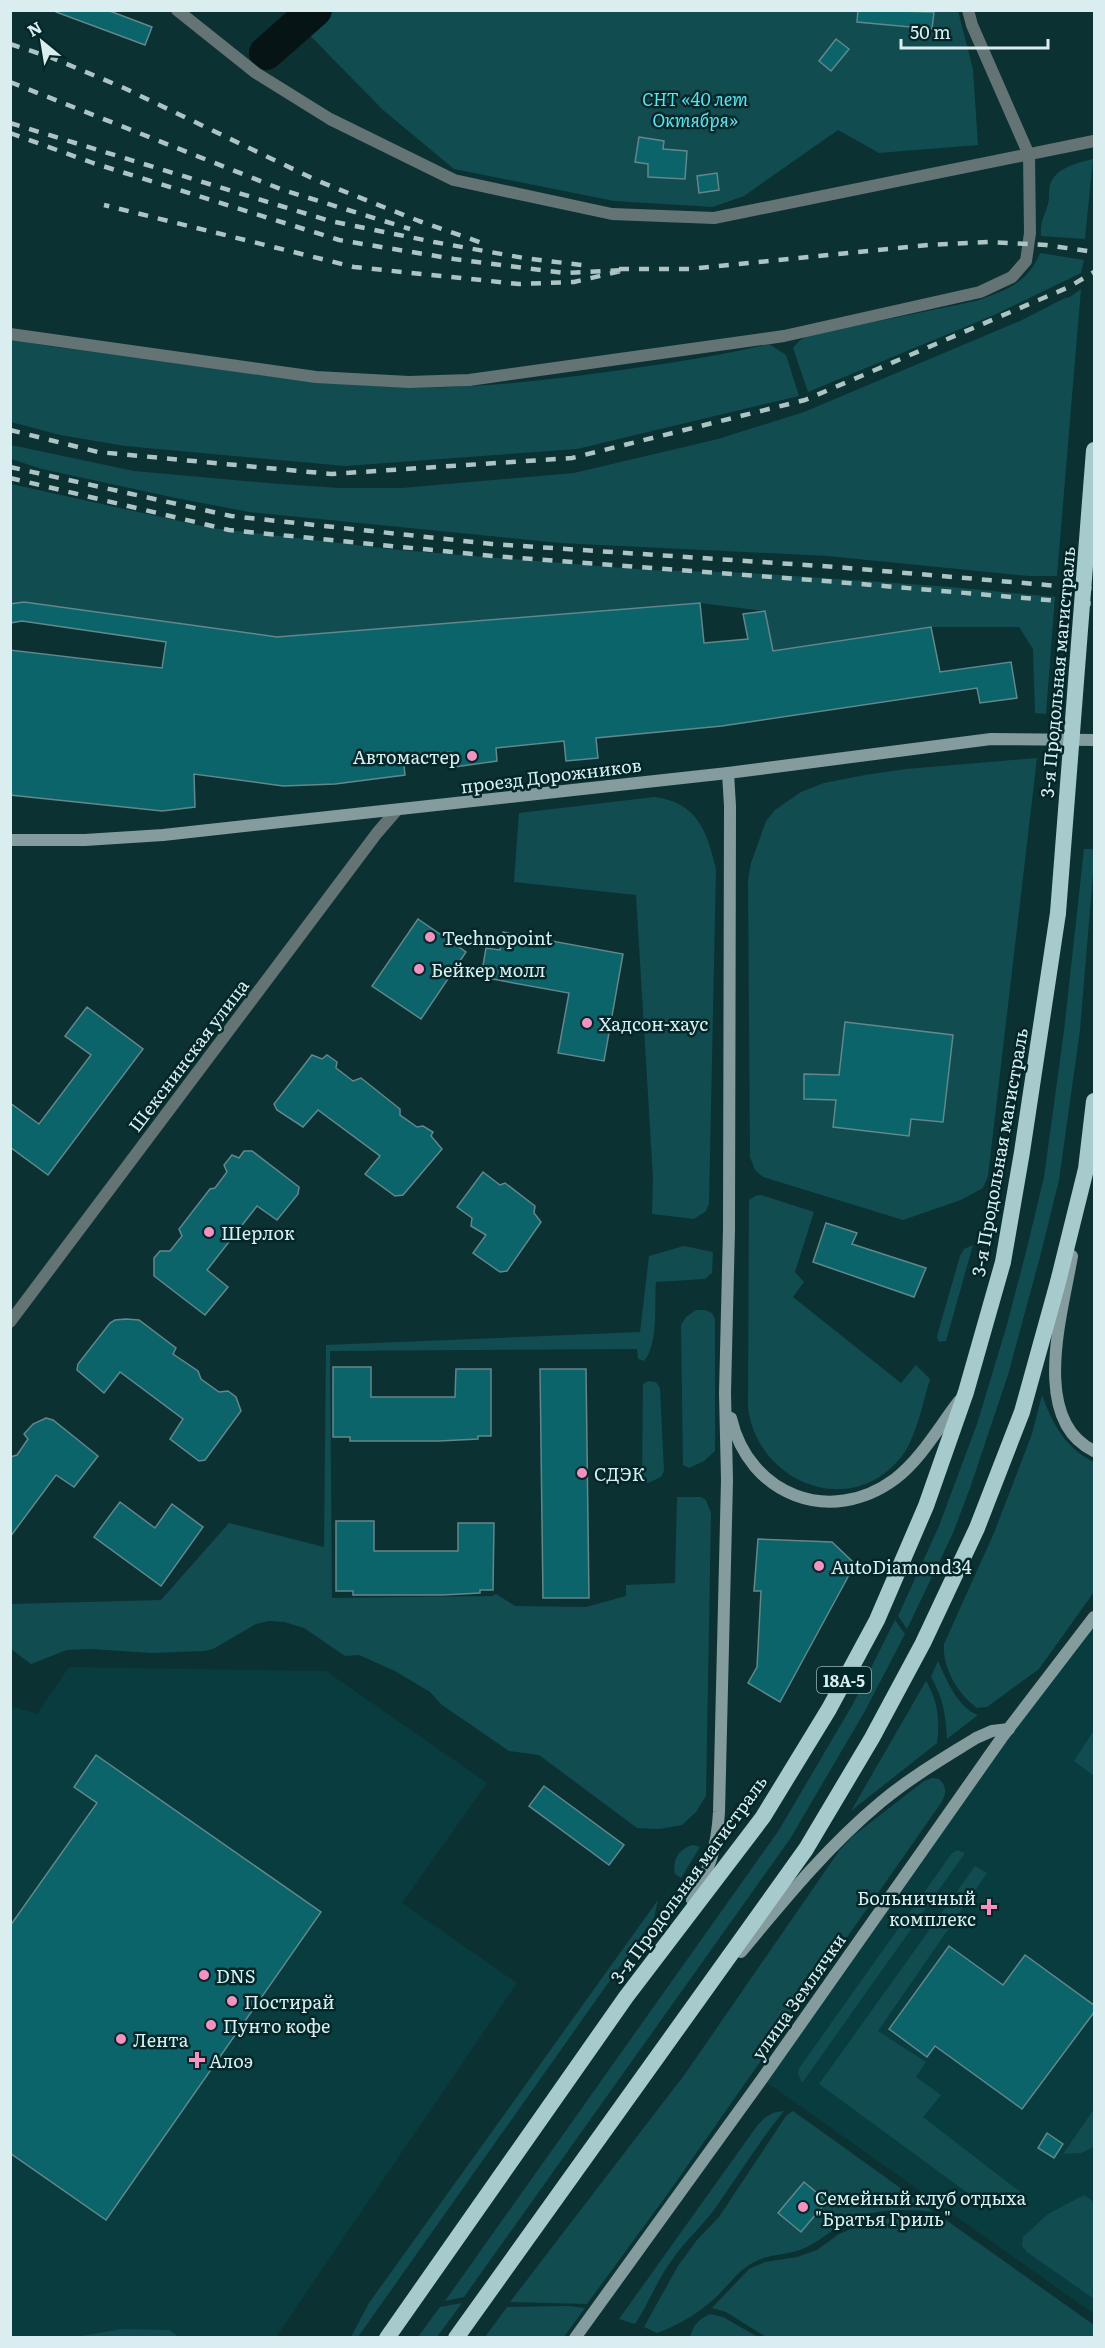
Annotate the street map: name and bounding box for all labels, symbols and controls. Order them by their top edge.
north arrow [12,12,72,72]
scale bar [901,12,1048,50]
text: N [22,14,46,42]
text: 50 m [910,18,951,45]
park label: СНТ «40 лет Октября» [642,85,748,133]
street label: 3-я Продольная магистраль [1033,545,1081,799]
place label: Автомастер [353,743,460,770]
marker: Автомастер [465,749,479,763]
street label: проезд Дорожников [459,751,643,799]
place label: Technopoint [442,924,553,951]
marker: Technopoint [423,930,437,944]
place label: Бейкер молл [431,956,546,983]
marker: Бейкер молл [412,962,426,976]
street label: Шекснинская улица [121,973,255,1137]
place label: Хадсон-хаус [599,1010,708,1037]
marker: Хадсон-хаус [580,1016,594,1030]
street label: 3-я Продольная магистраль [964,1025,1034,1278]
place label: Шерлок [221,1219,295,1246]
marker: Шерлок [202,1225,216,1239]
place label: СДЭК [594,1460,645,1487]
marker: СДЭК [575,1466,589,1480]
place label: AutoDiamond34 [831,1553,972,1580]
marker: AutoDiamond34 [812,1559,826,1573]
road number: 18А-5 [817,1667,871,1693]
street label: 3-я Продольная магистраль [603,1769,773,1989]
place label: Больничный комплекс [857,1884,976,1932]
marker: Больничный комплекс [980,1898,998,1916]
street label: улица Землячки [744,1927,852,2065]
place label: DNS [216,1962,256,1989]
marker: DNS [197,1968,211,1982]
place label: Постирай [244,1988,334,2015]
marker: Постирай [225,1994,239,2008]
place label: Пунто кофе [223,2012,330,2039]
marker: Пунто кофе [204,2018,218,2032]
place label: Лента [133,2026,189,2053]
marker: Лента [114,2032,128,2046]
place label: Алоэ [209,2047,253,2074]
marker: Алоэ [190,2053,204,2067]
place label: Семейный клуб отдыха "Братья Гриль" [815,2184,1026,2232]
marker: Семейный клуб отдыха "Братья Гриль" [796,2200,810,2214]

